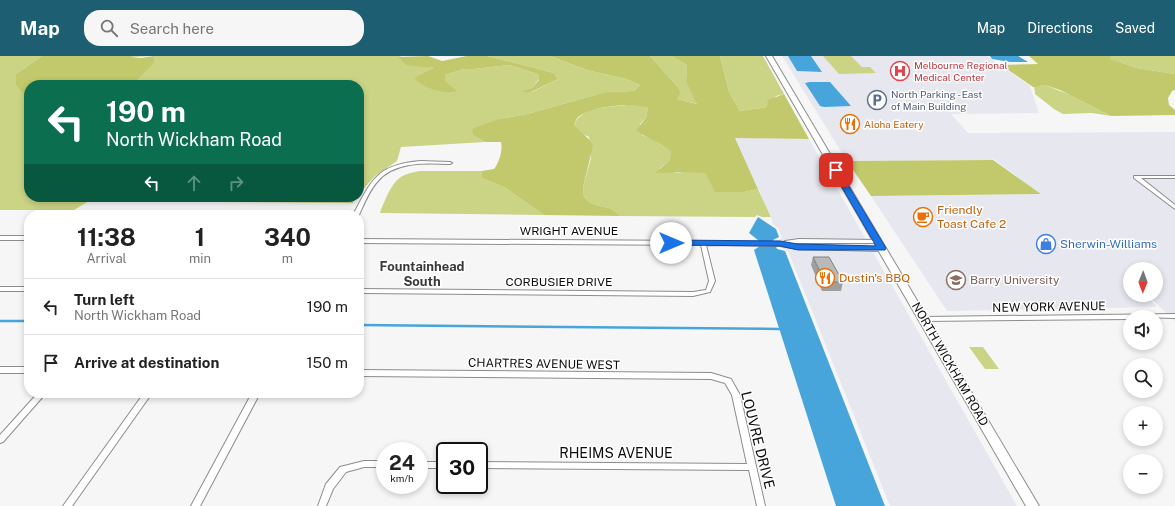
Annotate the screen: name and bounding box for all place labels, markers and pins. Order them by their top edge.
place label: Melbourne Regional Medical Center [914,59,1008,83]
hospital icon: Melbourne Regional Medical Center [889,60,911,82]
place label: North Parking - East of Main Building [891,88,982,112]
parking icon: North Parking - East of Main Building [866,89,888,111]
restaurant icon: Aloha Eatery [839,113,861,135]
place label: Aloha Eatery [864,118,924,130]
pin [819,153,853,187]
place label: Friendly Toast Cafe 2 [937,203,1006,231]
cafe icon: Friendly Toast Cafe 2 [912,206,934,228]
shop icon: Sherwin-Williams [1035,233,1057,255]
place label: Sherwin-Williams [1060,237,1157,251]
restaurant icon: Dustin's BBQ [814,267,836,289]
school or university icon: Barry University [945,269,967,291]
place label: Dustin's BBQ [839,271,910,285]
place label: Barry University [970,273,1060,287]

